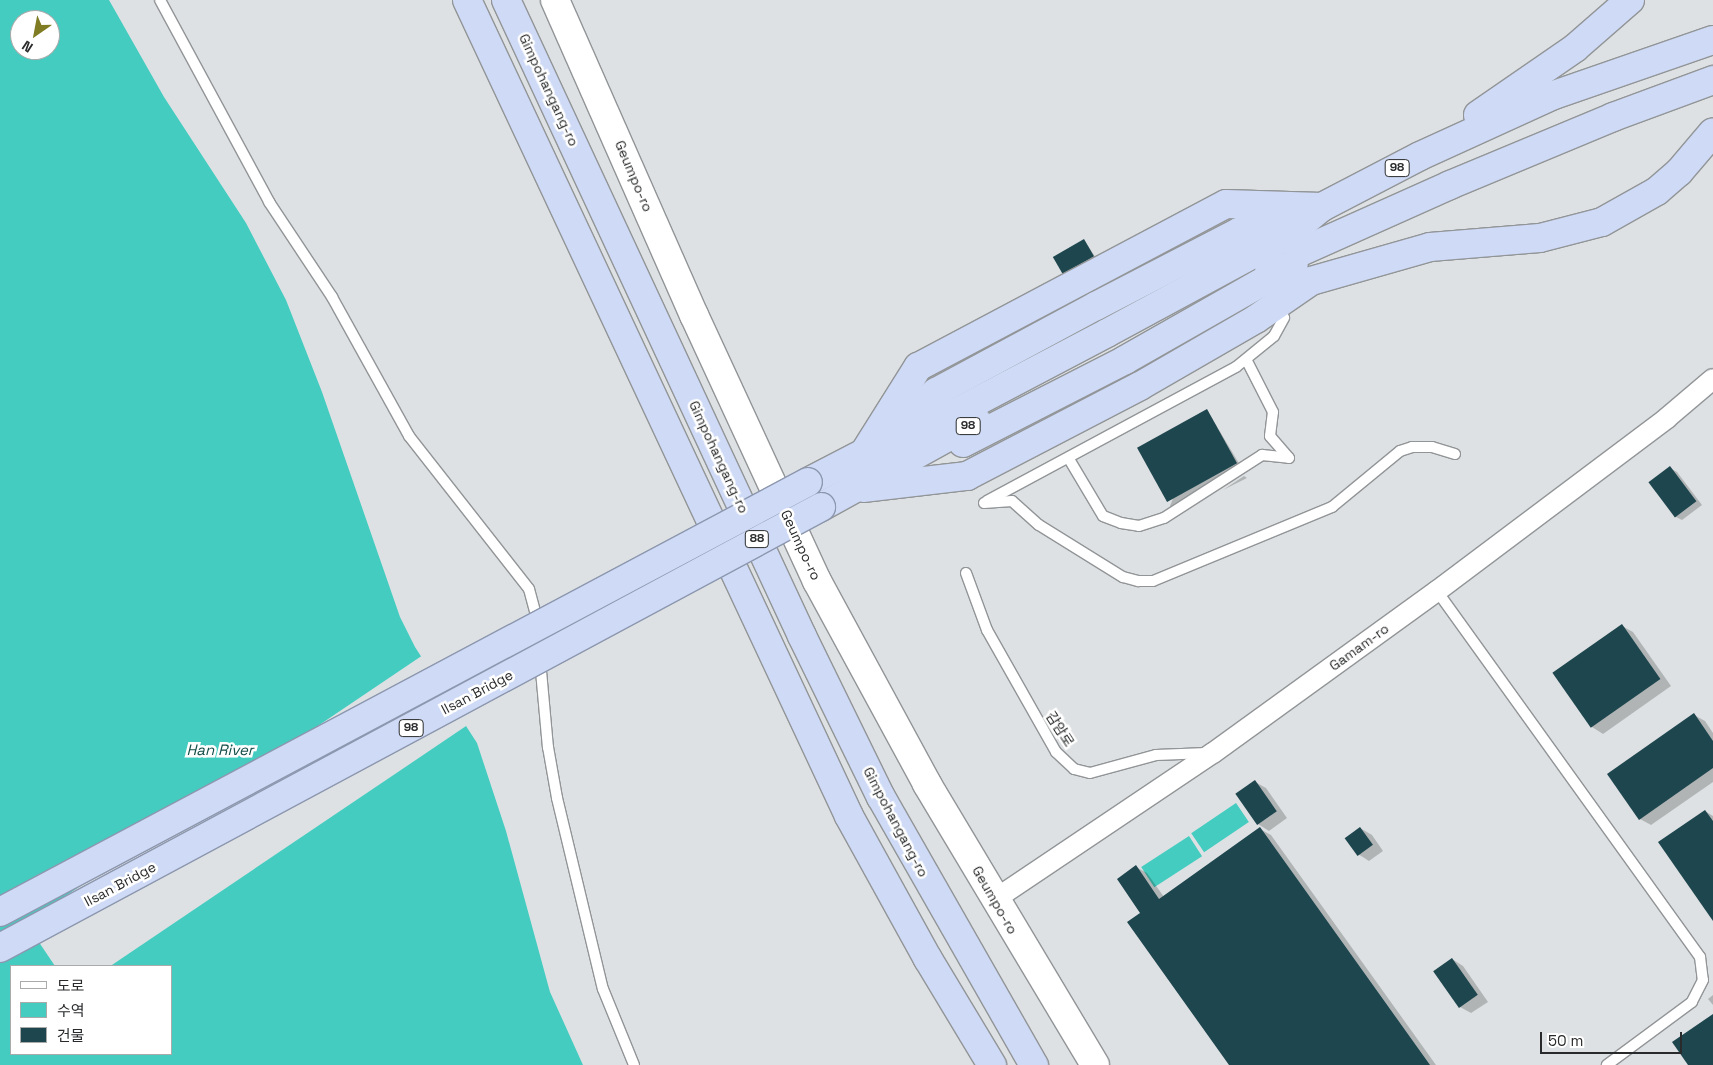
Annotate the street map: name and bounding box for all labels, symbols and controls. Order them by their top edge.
north arrow [10,10,60,60]
street label: Gimpohangang-ro [516,31,582,149]
text: N [19,37,36,57]
street label: Geumpo-ro [611,138,657,214]
road number: 98 [1384,158,1410,178]
street label: Gimpohangang-ro [686,398,752,516]
road number: 98 [956,416,980,436]
street label: Geumpo-ro [777,507,825,583]
road number: 88 [744,530,770,548]
street label: Gamam-ro [1326,620,1392,674]
street label: Ilsan Bridge [438,666,516,718]
street label: 감암로 [1042,708,1078,750]
road number: 98 [398,718,424,738]
water label: Han River [187,741,253,759]
street label: Gimpohangang-ro [860,764,932,880]
street label: Ilsan Bridge [81,858,159,910]
street label: Geumpo-ro [969,863,1021,937]
legend [10,965,172,1055]
text: 도로 [57,976,85,995]
text: 수역 [57,1001,85,1020]
scale bar [1543,1022,1686,1054]
text: 건물 [57,1026,85,1045]
text: 50 m [1548,1031,1583,1050]

